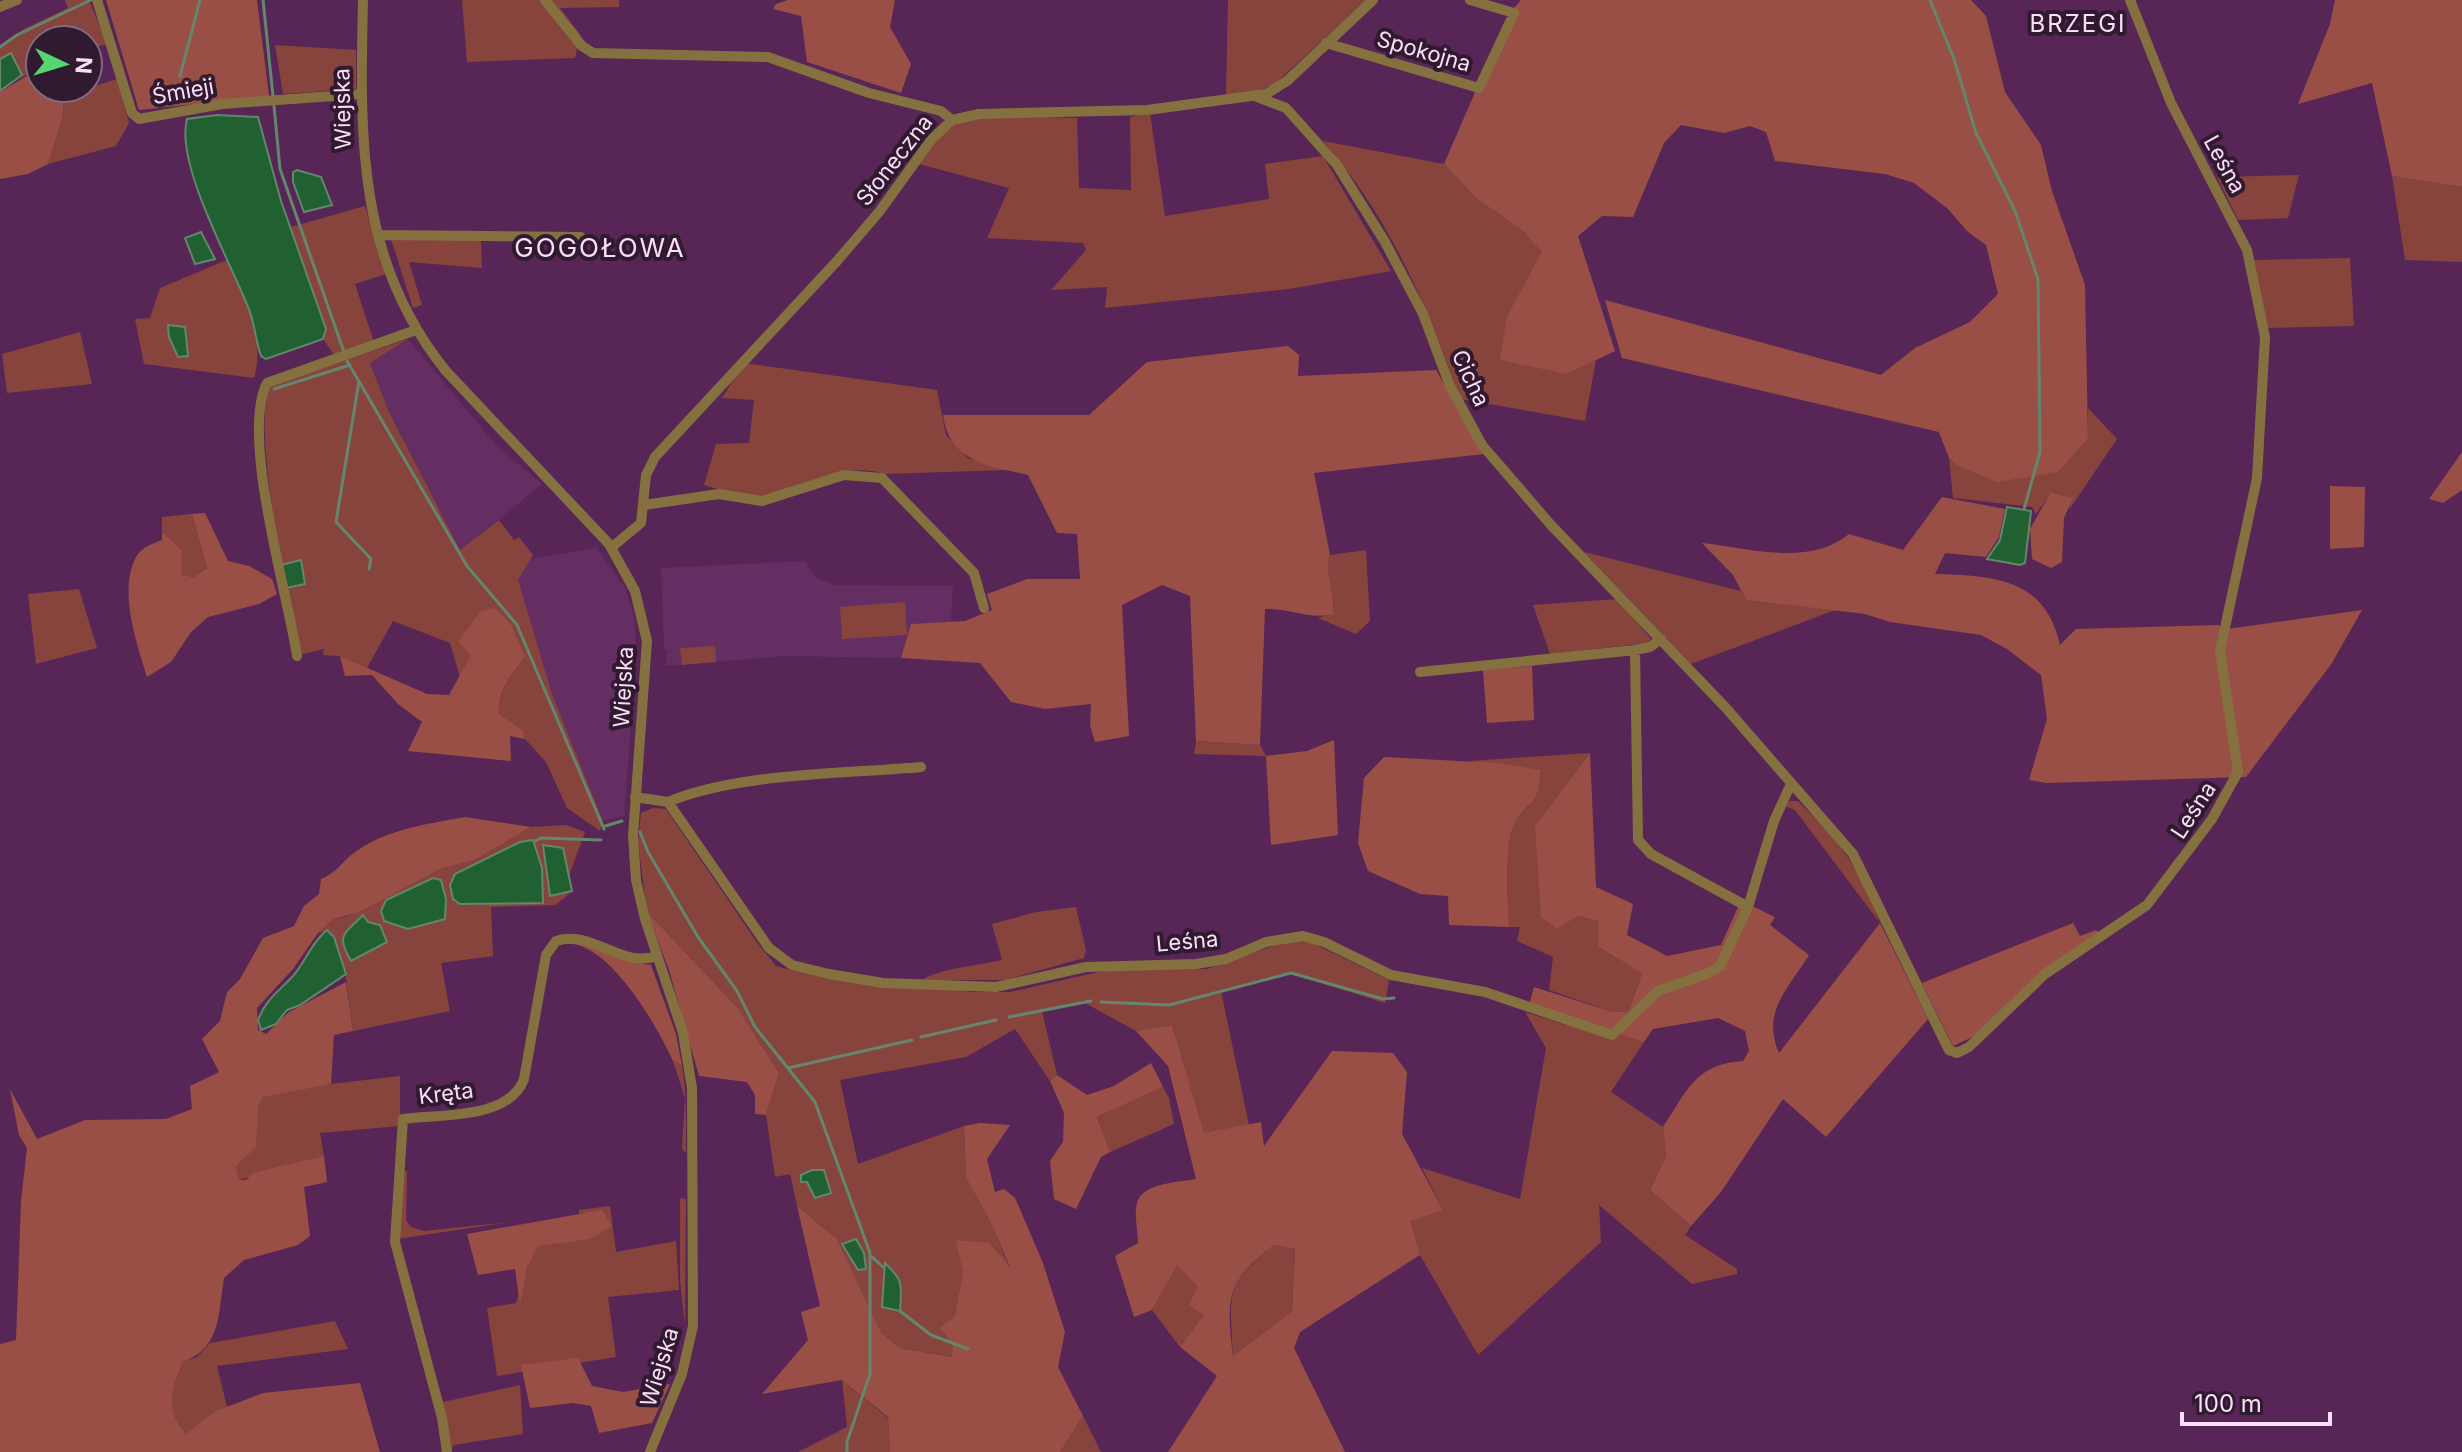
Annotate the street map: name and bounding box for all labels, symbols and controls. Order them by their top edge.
district label: BRZEGI [2029,9,2127,38]
north arrow [24,24,104,104]
street label: Spokojna [1374,25,1474,77]
text: N [70,56,98,75]
street label: Wiejska [328,68,356,150]
street label: Śmieji [150,73,216,109]
street label: Słoneczna [850,109,938,211]
street label: Leśna [2199,130,2251,198]
district label: GOGOŁOWA [514,232,686,263]
street label: Cicha [1447,346,1495,410]
street label: Wiejska [608,646,638,728]
street label: Leśna [2165,777,2221,843]
street label: Leśna [1155,925,1219,957]
street label: Kręta [417,1077,475,1109]
street label: Wiejska [635,1324,683,1410]
scale bar [2182,1376,2330,1426]
text: 100 m [2194,1389,2262,1418]

